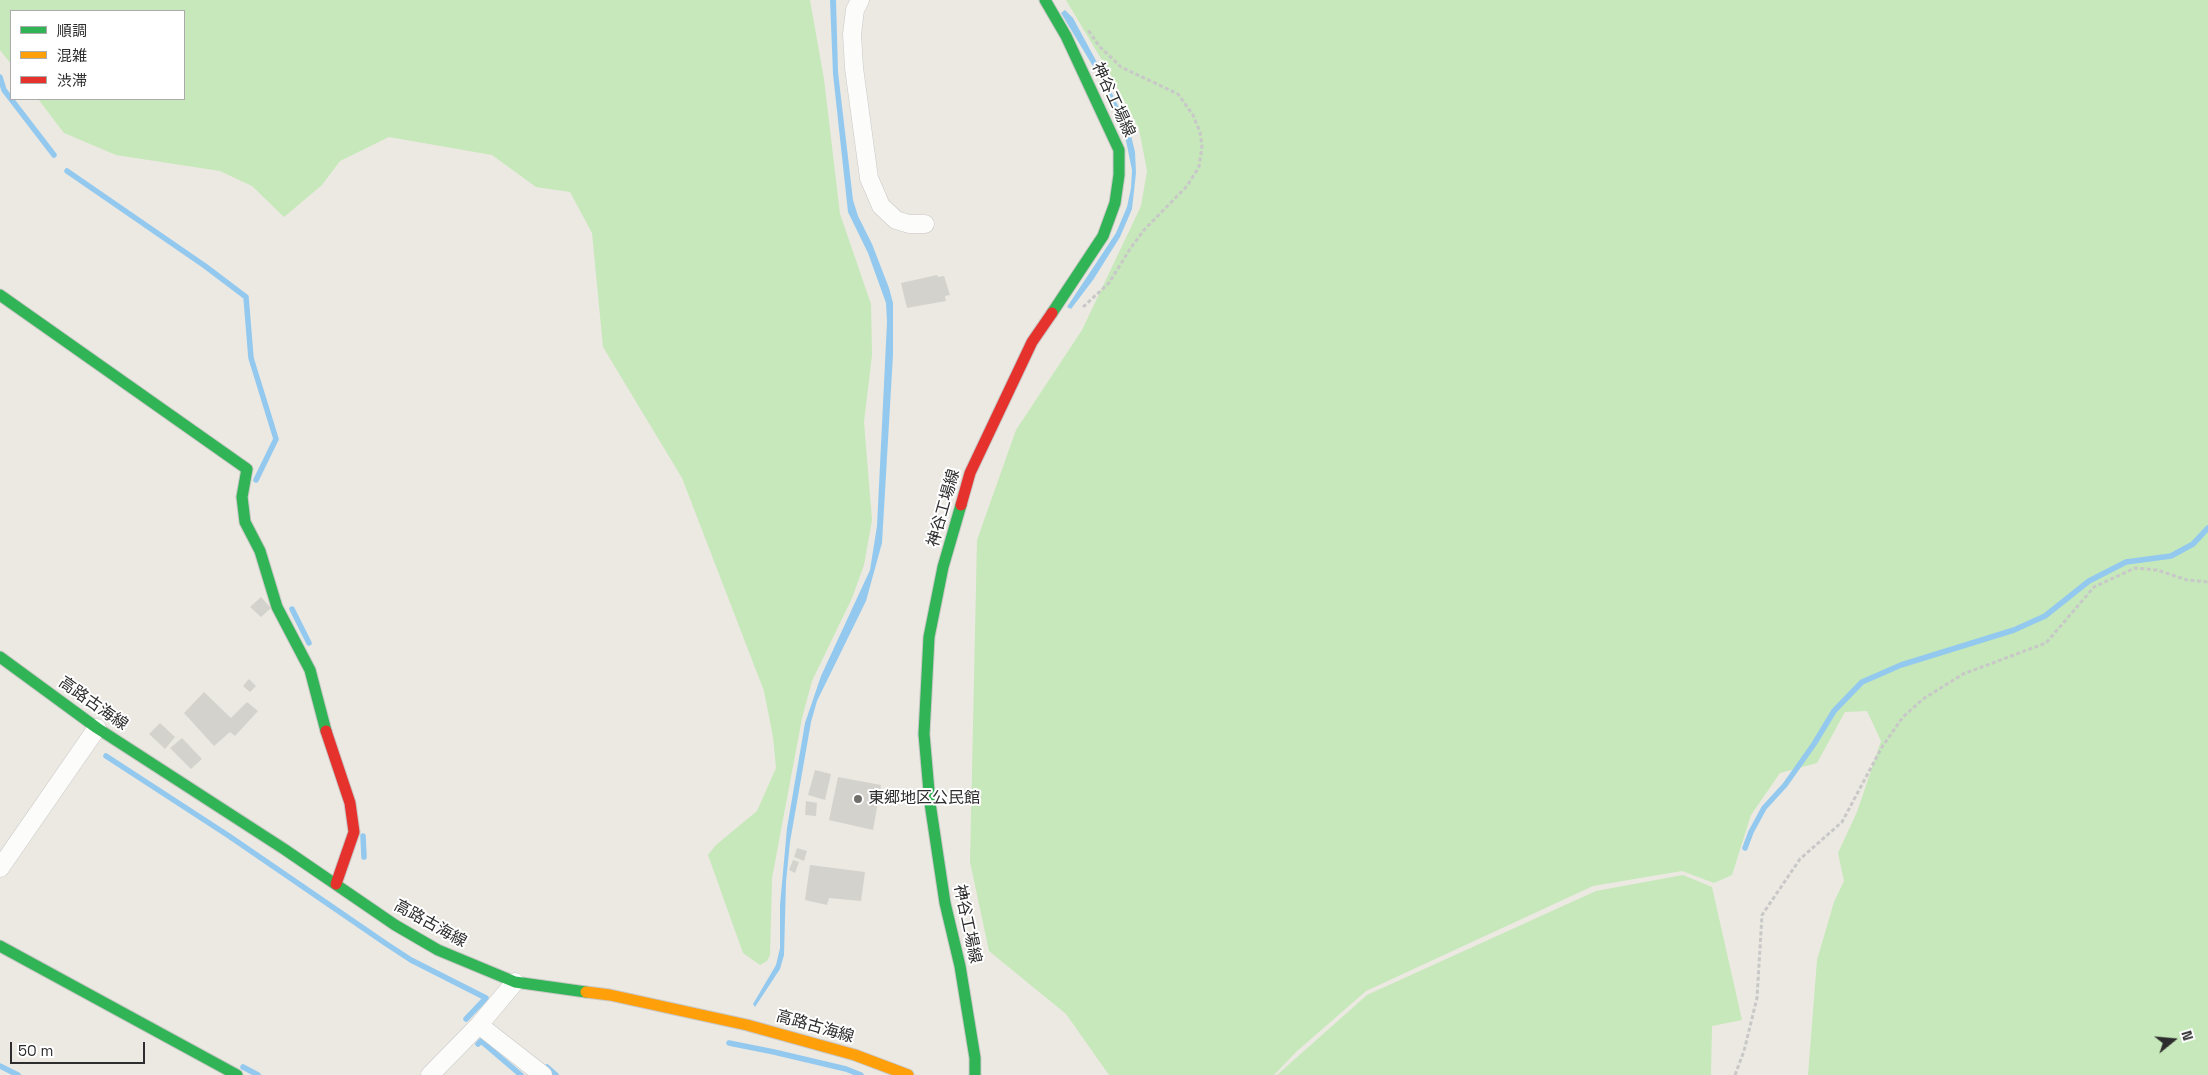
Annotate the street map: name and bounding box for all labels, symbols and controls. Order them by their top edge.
legend [10,10,185,100]
text: 順調 [57,21,87,40]
text: 混雑 [57,46,87,65]
street label: 神谷工場線 [1087,60,1139,140]
text: 渋滞 [57,71,87,90]
street label: 神谷工場線 [924,467,964,549]
street label: 高路古海線 [55,673,131,735]
place label: 東郷地区公民館 [868,789,980,809]
marker: 東郷地区公民館 [852,793,864,805]
street label: 神谷工場線 [949,883,985,965]
street label: 高路古海線 [390,896,470,952]
street label: 高路古海線 [774,1007,856,1047]
north arrow [2148,1015,2198,1065]
text: N [2177,1028,2197,1043]
scale bar [12,1032,148,1064]
text: 50 m [18,1041,53,1060]

